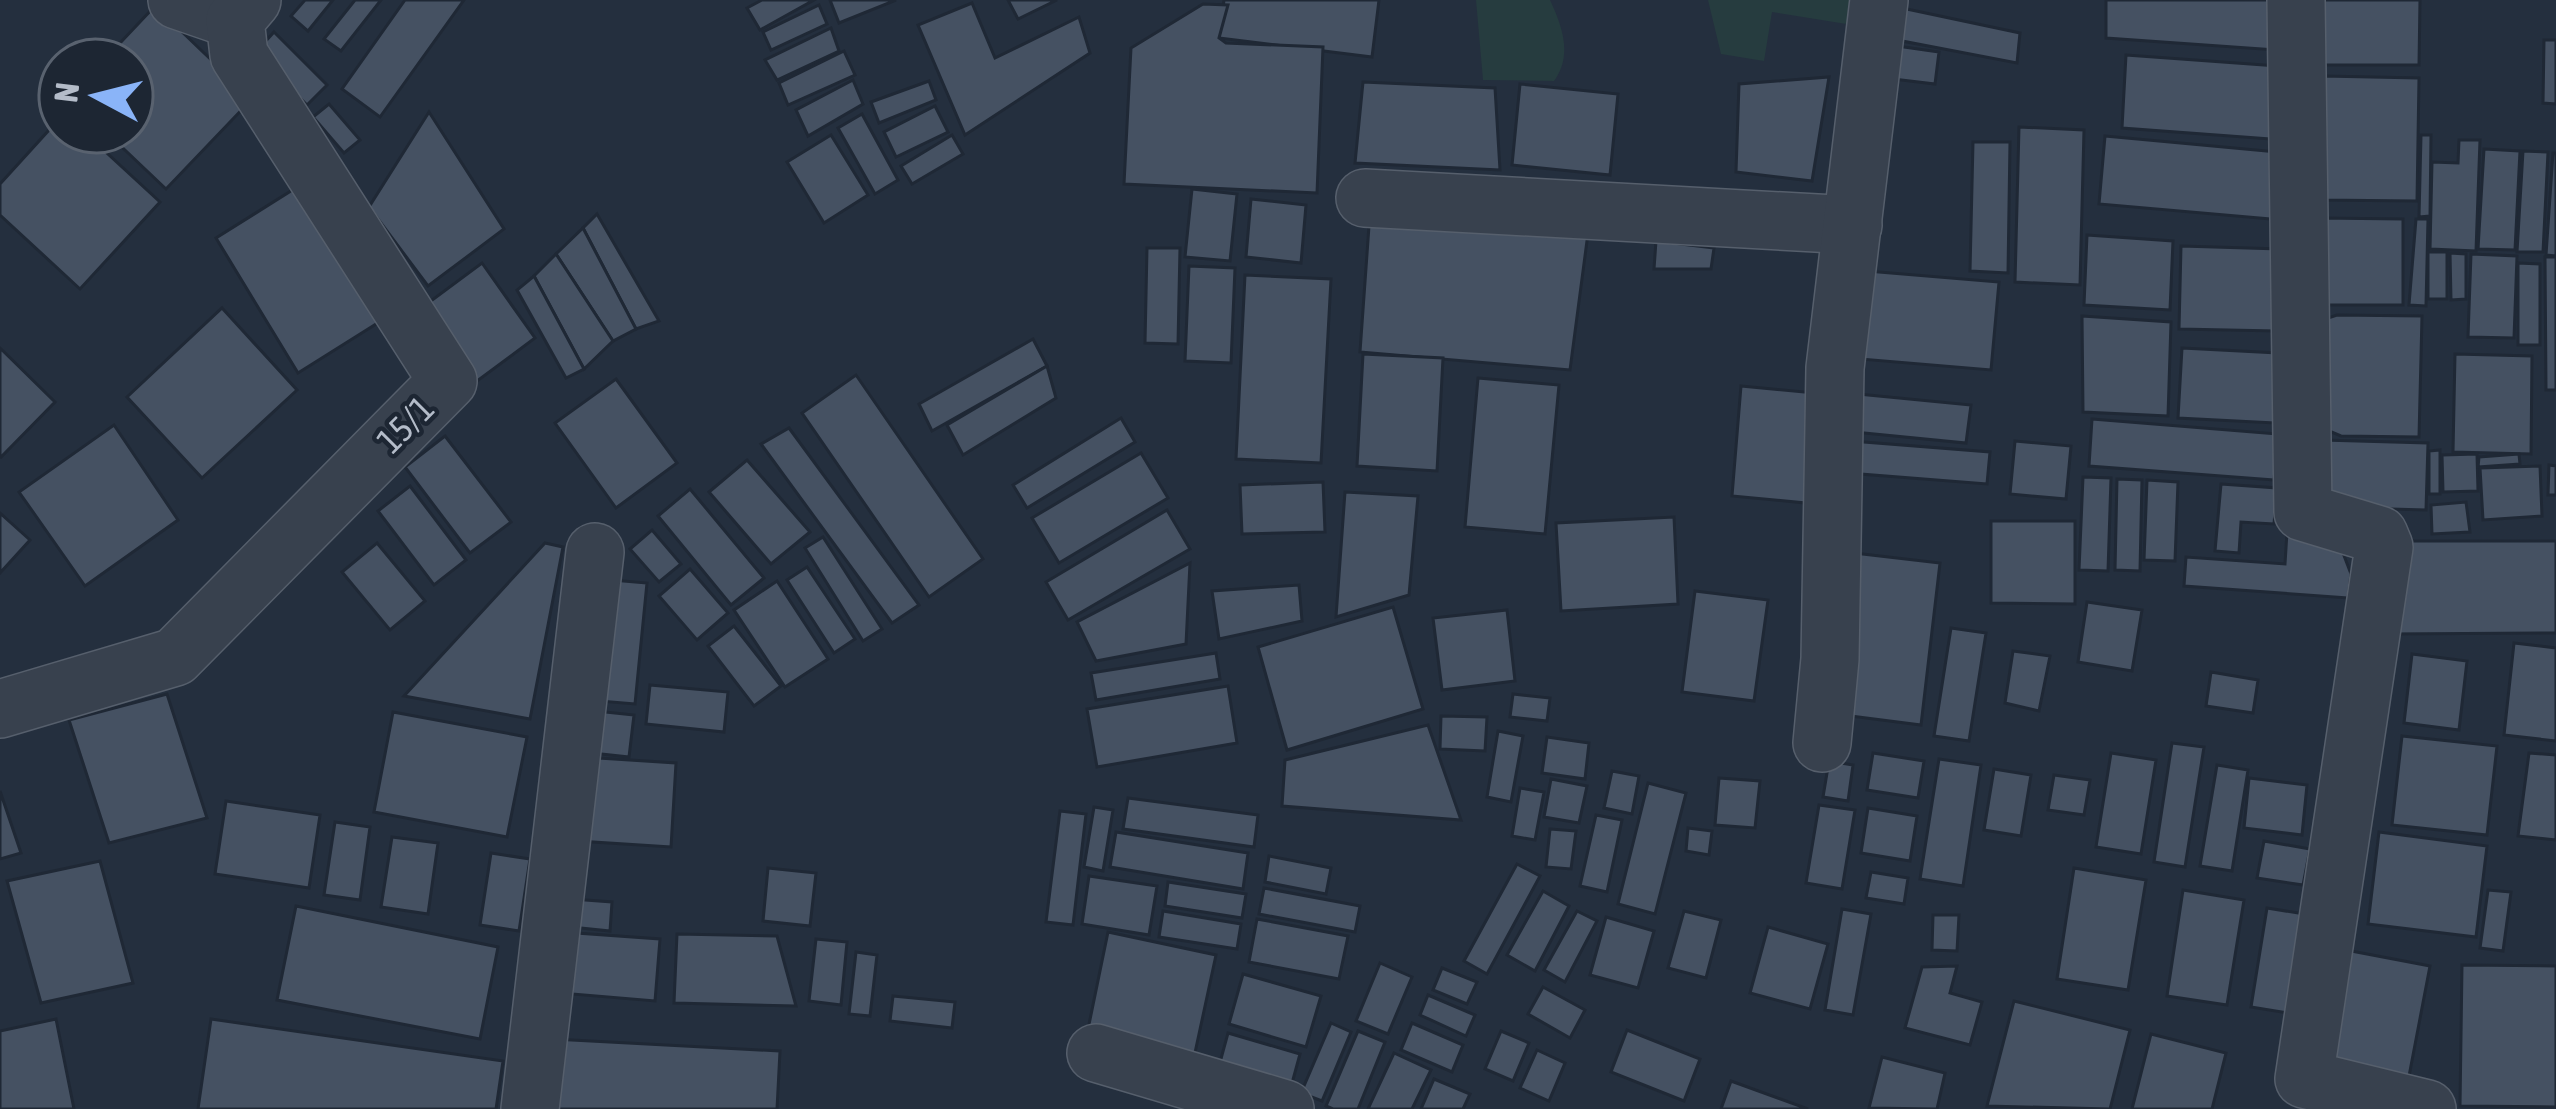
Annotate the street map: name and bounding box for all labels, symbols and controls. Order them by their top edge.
north arrow [36,36,156,156]
text: N [46,80,86,104]
street label: 15/1 [368,387,442,461]

